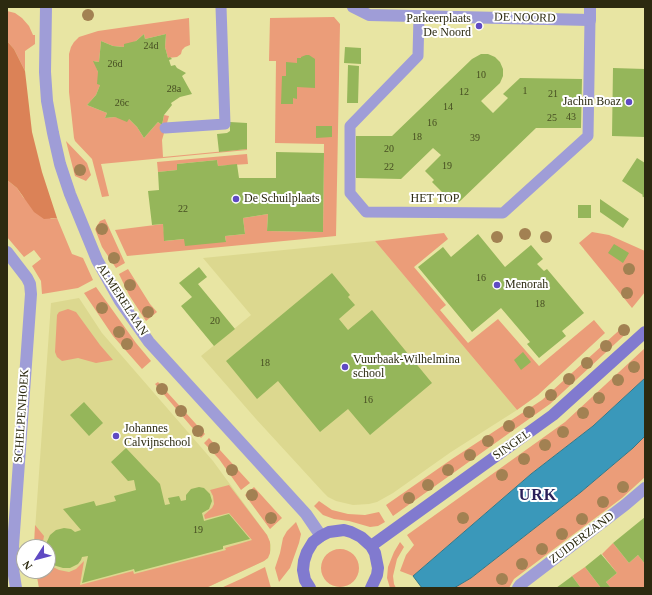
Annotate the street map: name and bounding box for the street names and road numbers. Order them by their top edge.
street label: DE NOORD [494,10,556,26]
street label: HET TOP [411,192,459,206]
street label: ALMERELAAN [93,261,151,339]
street label: SCHELPENHOEK [12,369,32,463]
street label: SINGEL [490,427,534,463]
street label: ZUIDERZAND [547,509,617,567]

